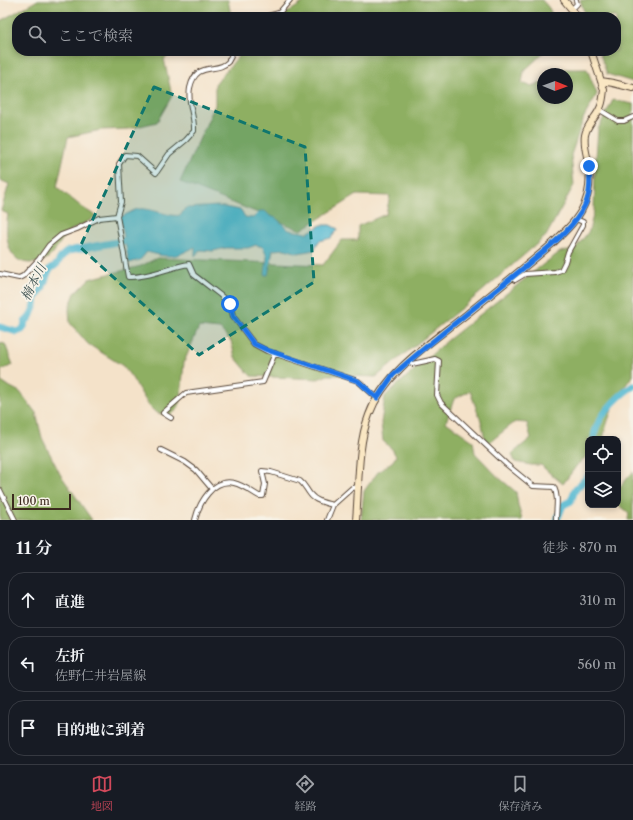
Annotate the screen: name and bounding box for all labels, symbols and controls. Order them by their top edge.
search box [12,12,621,56]
icon: search [26,23,48,45]
text: ここで検索 [58,26,133,45]
north arrow [537,68,573,104]
route end [580,157,598,175]
water label: 楠本川 [17,259,50,303]
route start [221,295,239,313]
map controls [585,436,621,508]
button: locate [585,436,621,472]
button: layers [585,472,621,508]
scale bar [12,492,71,511]
text: 100 m [18,494,50,508]
text: 11 分 [16,538,53,558]
text: 徒歩 · 870 m [543,539,617,555]
icon: ahead [17,589,39,611]
text: 直進 [55,592,85,611]
text: 310 m [580,592,616,608]
text: 左折 [55,646,85,665]
icon: left [17,653,39,675]
text: 560 m [578,656,616,672]
text: 佐野仁井岩屋線 [55,667,146,683]
icon: arrive [17,717,39,739]
text: 目的地に到着 [55,720,145,739]
tab: 地図 [91,773,113,813]
tab: 経路 [294,773,316,813]
tab: 保存済み [498,773,542,813]

